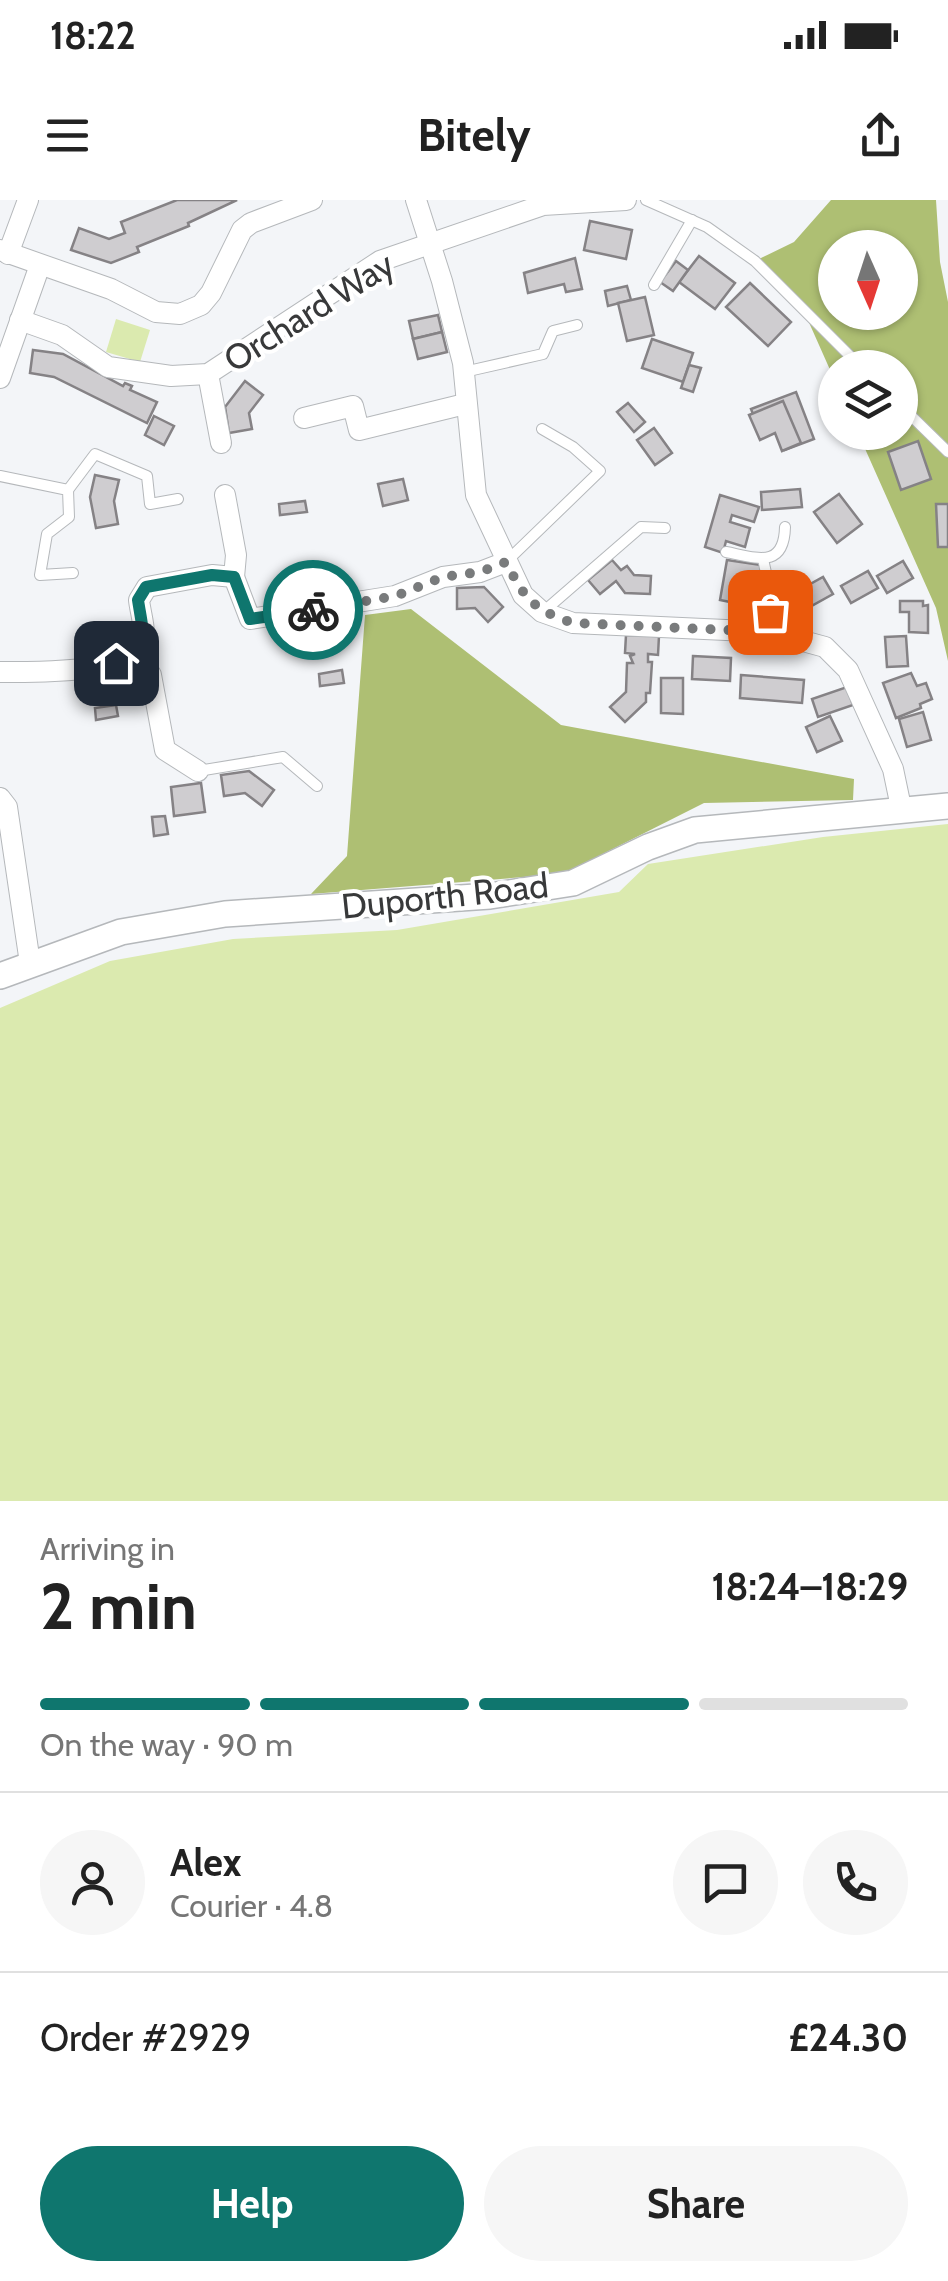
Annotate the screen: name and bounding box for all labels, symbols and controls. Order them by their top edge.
text: 18:22 [50,12,136,59]
icon: menu [40,108,95,163]
text: Bitely [417,108,531,162]
icon: share [853,108,908,163]
north arrow [818,230,918,330]
map controls [818,230,918,450]
street label: Orchard Way [216,242,402,381]
button: layers [818,350,918,450]
courier [263,560,363,660]
pin [728,570,813,655]
icon: bike [286,583,341,638]
icon: bag [743,585,798,640]
pin [74,621,159,706]
icon: home [89,636,144,691]
street label: Duporth Road [339,863,551,928]
text: Arriving in [40,1529,175,1568]
text: 18:24–18:29 [712,1563,908,1610]
text: 2 min [40,1566,197,1645]
text: On the way · 90 m [40,1725,293,1764]
button: person [40,1830,145,1935]
button: chat [673,1830,778,1935]
button: phone [803,1830,908,1935]
text: Alex [170,1839,241,1886]
text: Courier · 4.8 [170,1886,333,1925]
text: Order #2929 [40,2014,251,2061]
text: £24.30 [789,2014,908,2061]
button: Help [40,2146,464,2261]
button: Share [484,2146,908,2261]

